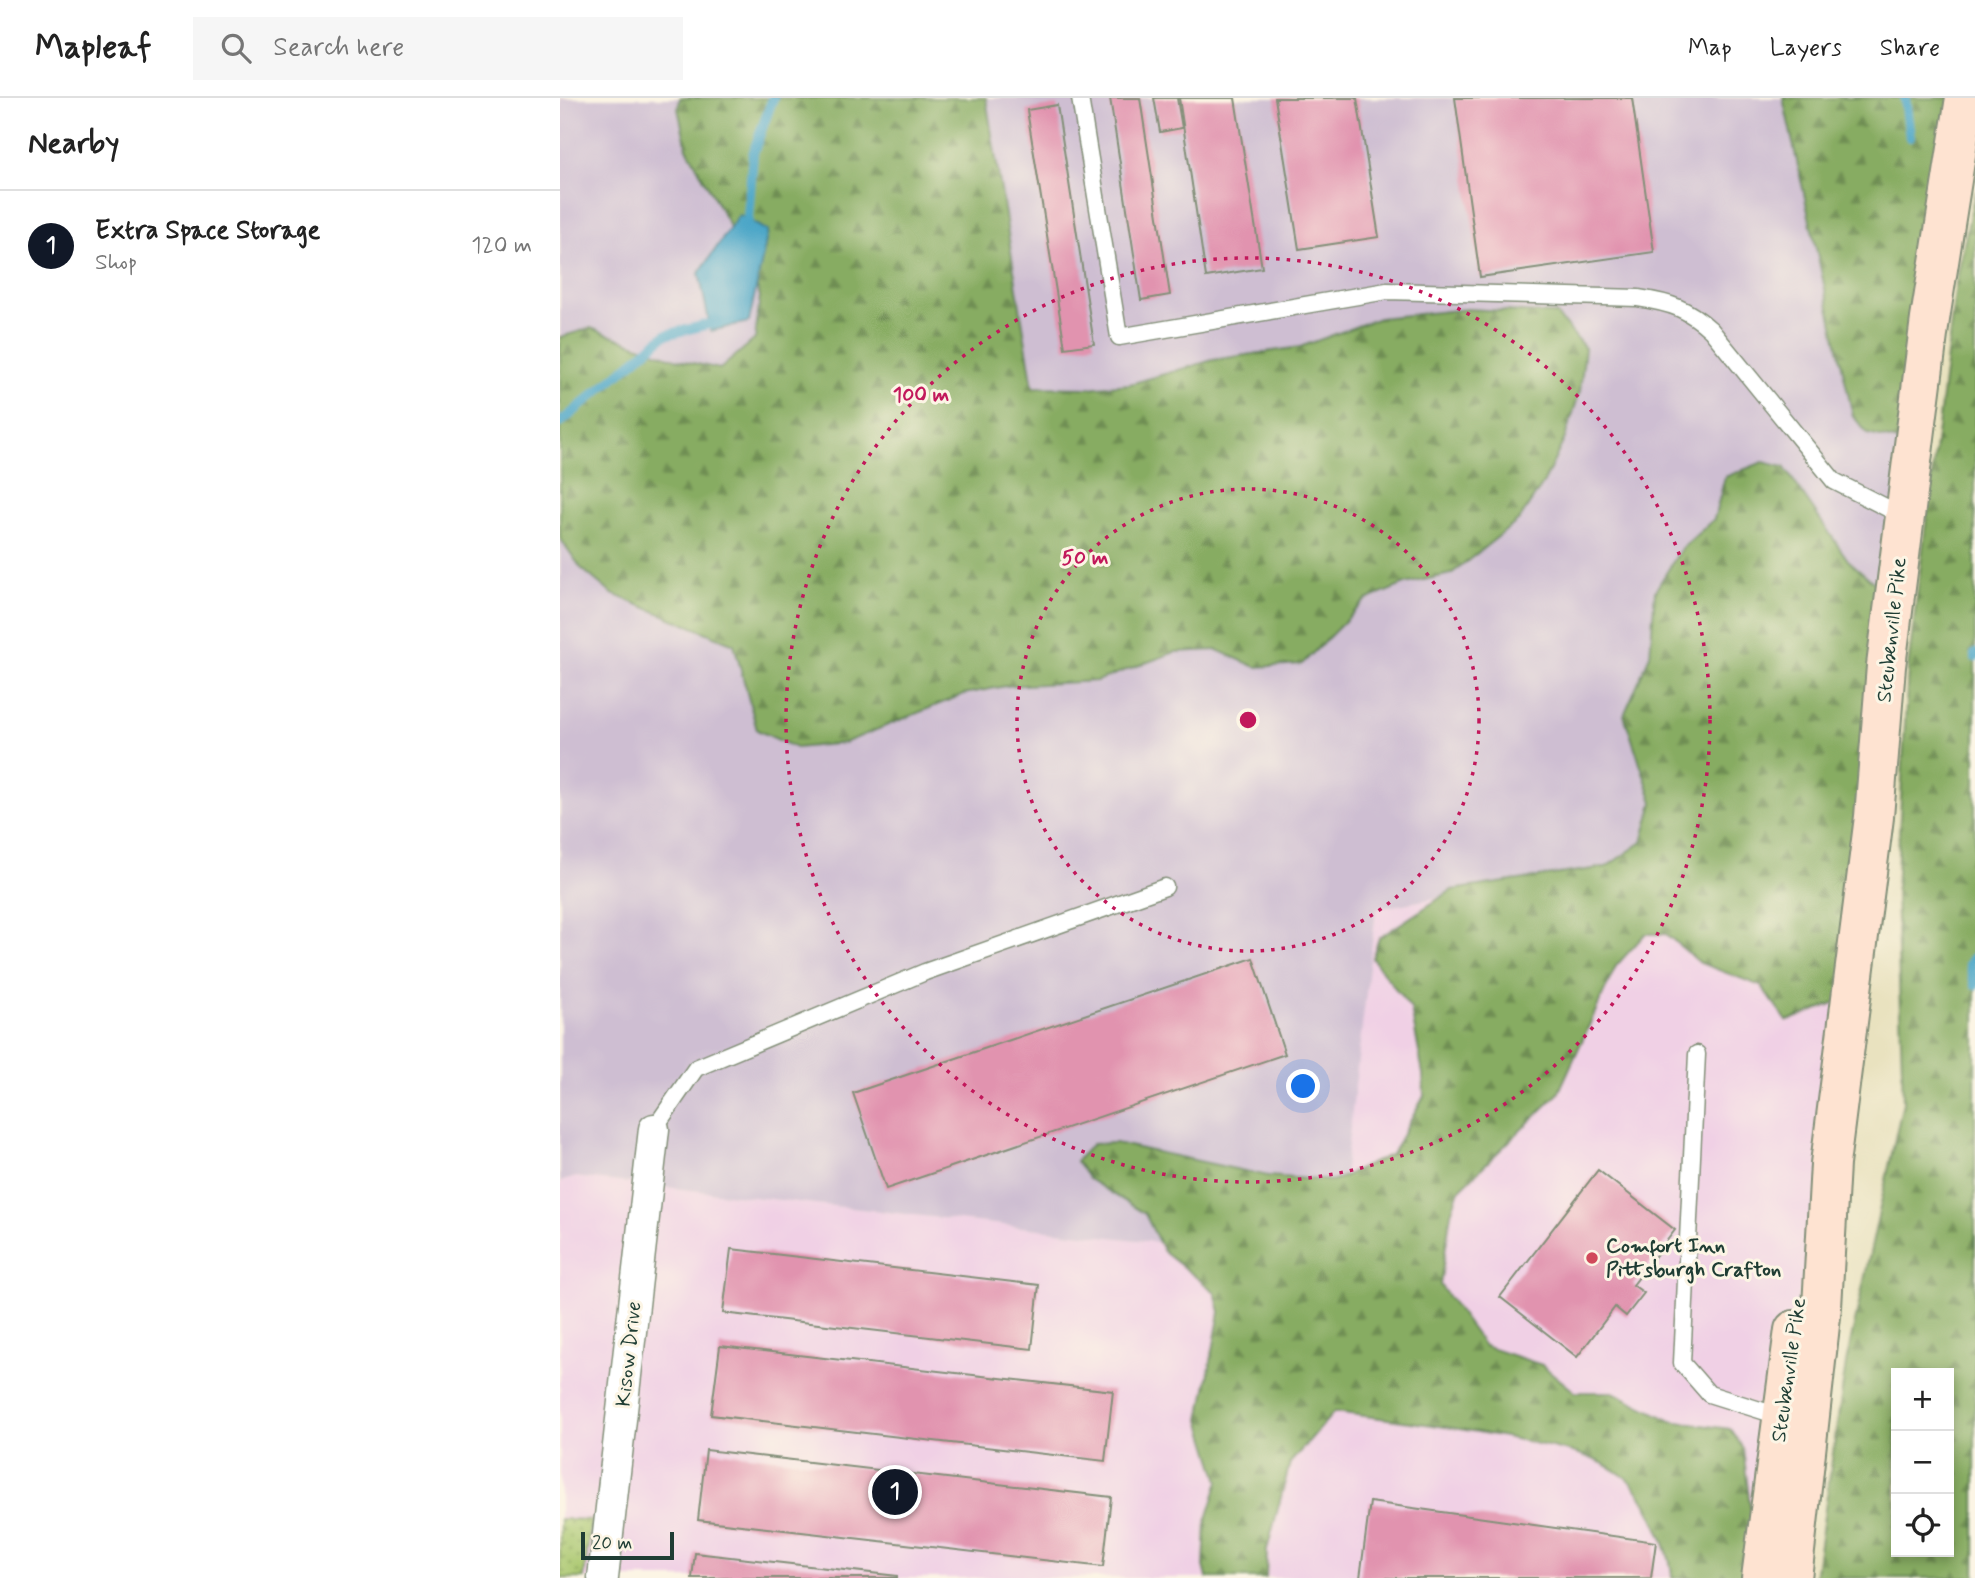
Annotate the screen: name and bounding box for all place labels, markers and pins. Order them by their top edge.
centre of rings [1236,708,1260,732]
place label: Comfort Inn Pittsburgh Crafton [1606,1232,1781,1284]
marker: Comfort Inn Pittsburgh Crafton [1584,1250,1600,1266]
pin: 1 [872,1466,918,1518]

